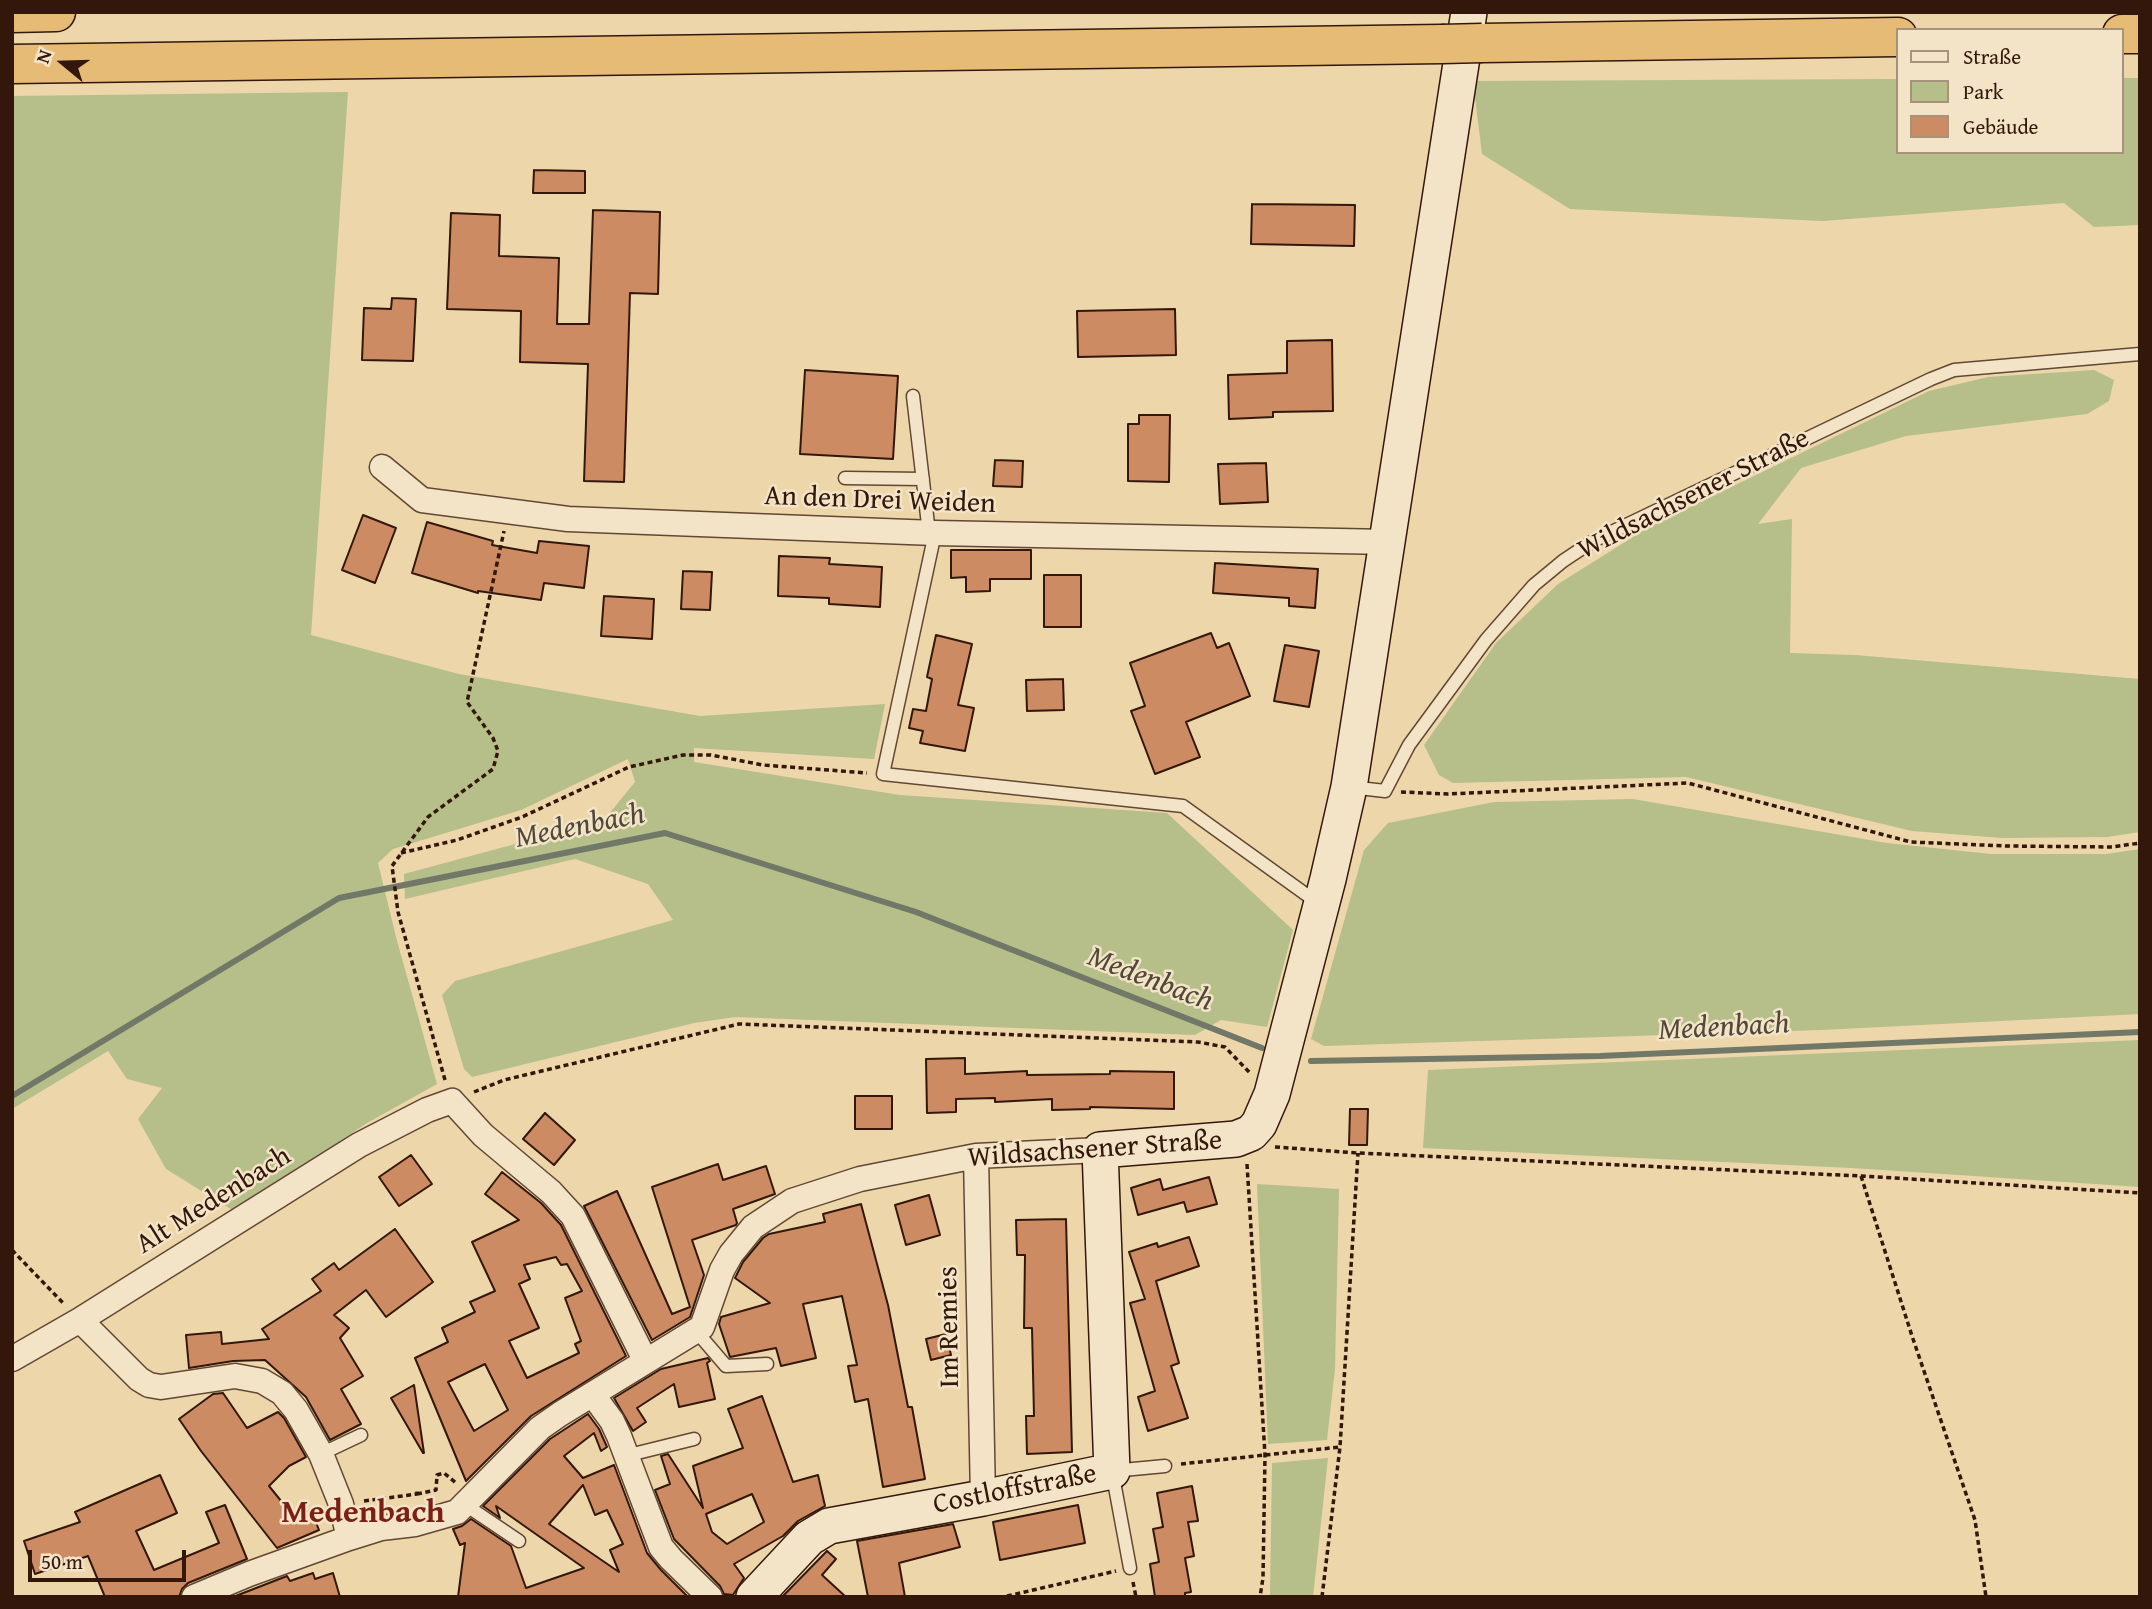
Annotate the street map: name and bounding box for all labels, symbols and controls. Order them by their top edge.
north arrow [28,28,98,98]
legend [1896,28,2124,154]
text: Straße [1963,41,2021,72]
text: N [28,46,58,67]
text: Park [1963,76,2004,107]
text: Gebäude [1963,111,2038,142]
street label: Wildsachsener Straße [1573,422,1815,568]
street label: An den Drei Weiden [764,480,996,522]
water label: Medenbach [512,797,648,857]
water label: Medenbach [1082,940,1218,1020]
water label: Medenbach [1658,1007,1790,1049]
street label: Wildsachsener Straße [967,1124,1223,1176]
street label: Alt Medenbach [130,1140,298,1262]
street label: Im Remies [932,1266,968,1388]
street label: Costloffstraße [930,1458,1100,1522]
district label: Medenbach [281,1495,445,1533]
scale bar [32,1536,189,1580]
text: 50 m [41,1546,83,1577]

